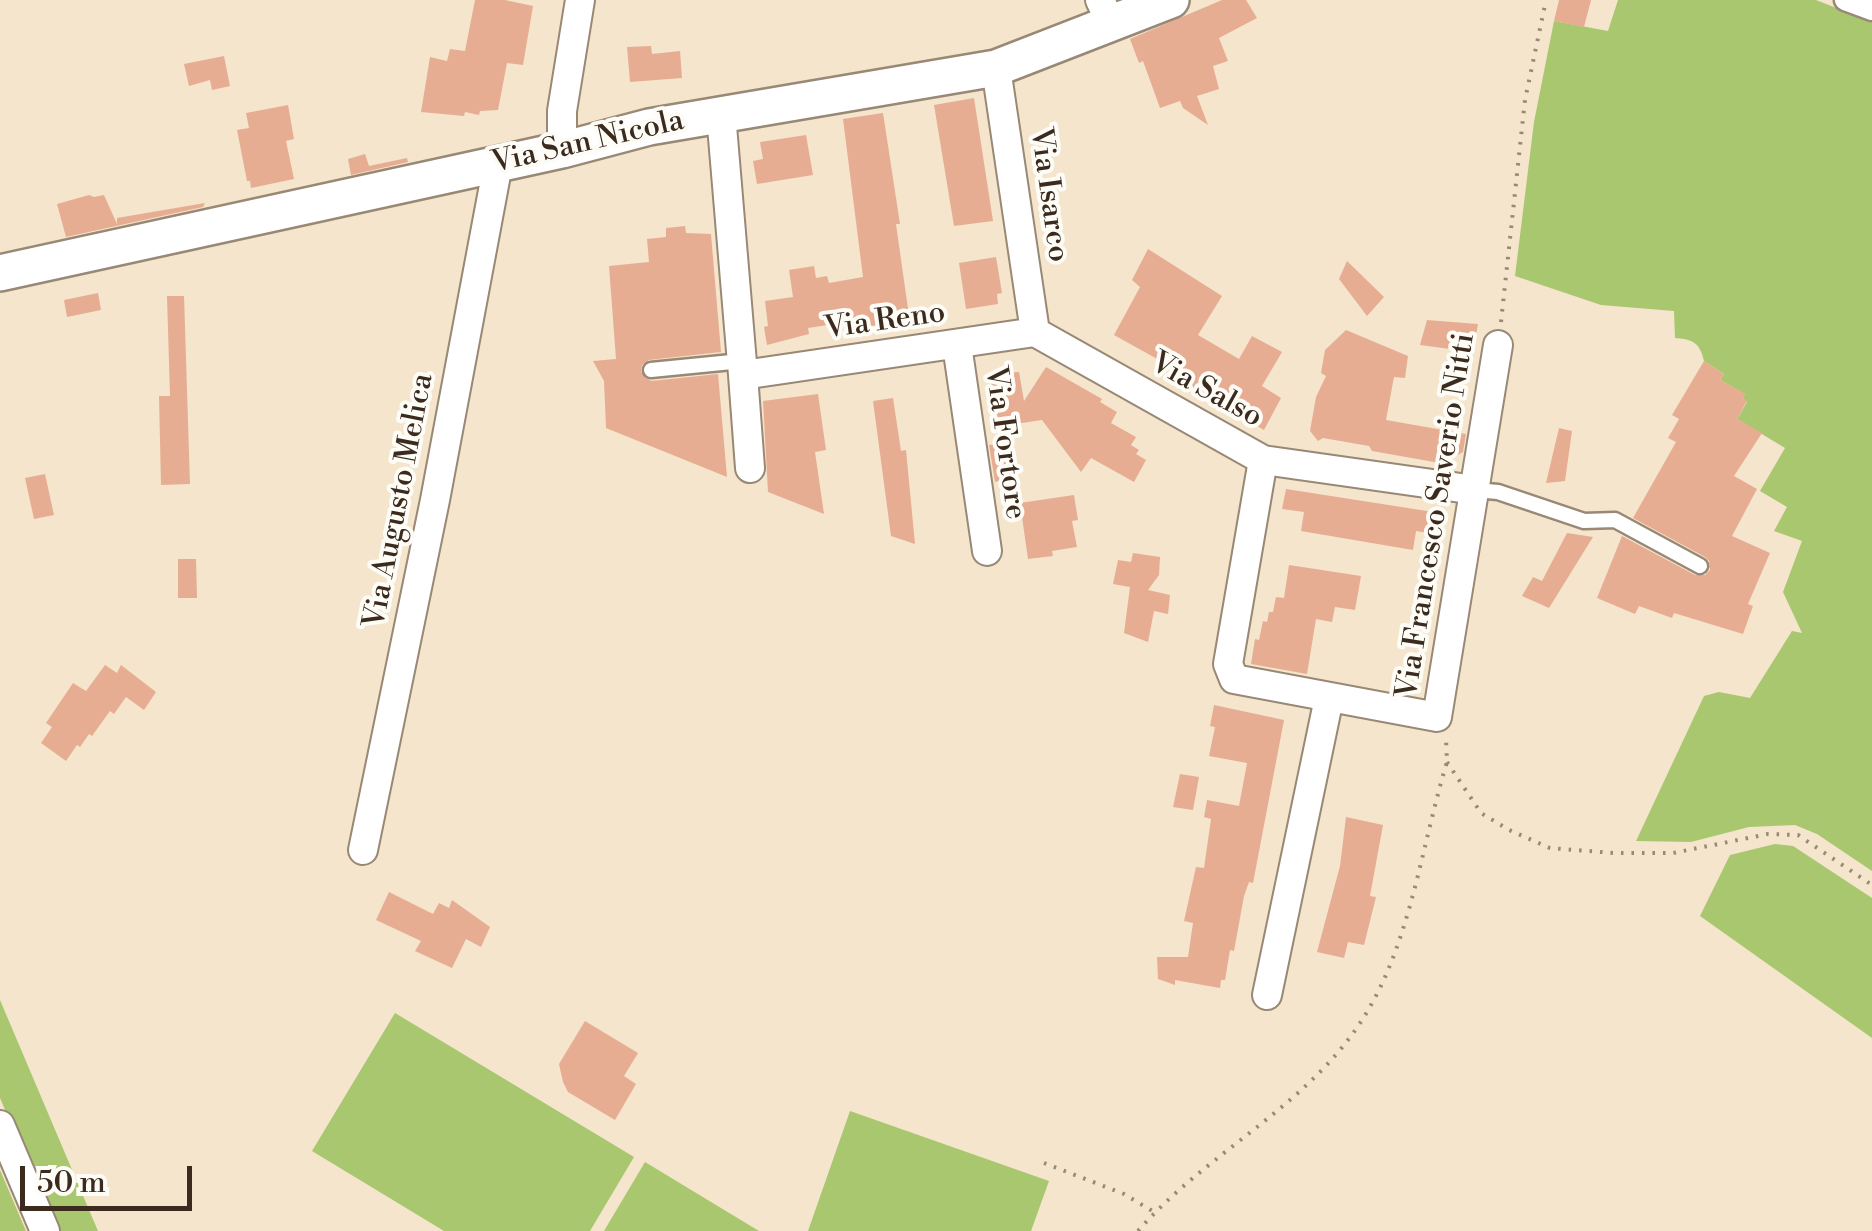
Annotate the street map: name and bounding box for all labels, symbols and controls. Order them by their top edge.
street label: Via San Nicola [489,103,687,183]
street label: Via Isarco [1021,126,1075,264]
street label: Via Reno [822,296,948,348]
street label: Via Francesco Saverio Nitti [1390,331,1484,701]
street label: Via Salso [1144,346,1268,436]
street label: Via Fortore [975,364,1033,522]
street label: Via Augusto Melica [358,371,442,631]
scale bar [25,1146,198,1208]
text: 50 m [37,1164,106,1202]

